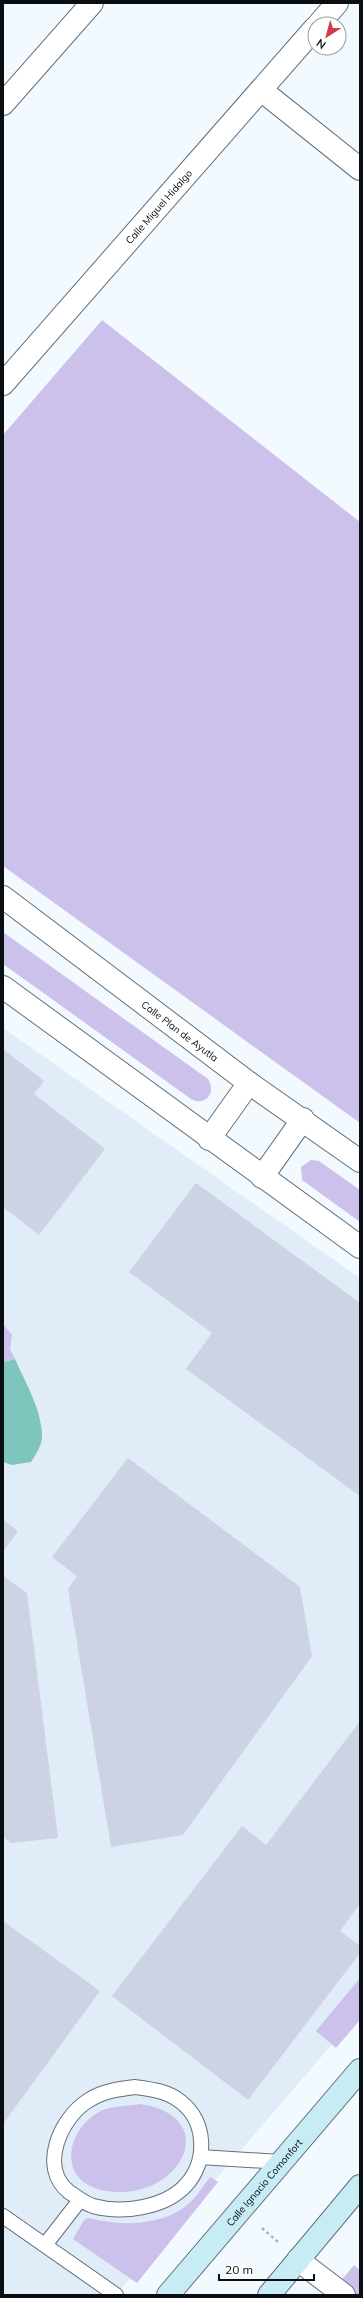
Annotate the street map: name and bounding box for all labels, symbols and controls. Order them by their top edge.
north arrow [307,16,347,56]
text: N [314,36,329,52]
street label: Calle Miguel Hidalgo [122,166,195,247]
street label: Calle Plan de Ayutla [139,998,221,1064]
street label: Calle Ignacio Comonfort [223,2136,305,2229]
scale bar [219,2256,314,2282]
text: 20 m [225,2262,253,2277]

